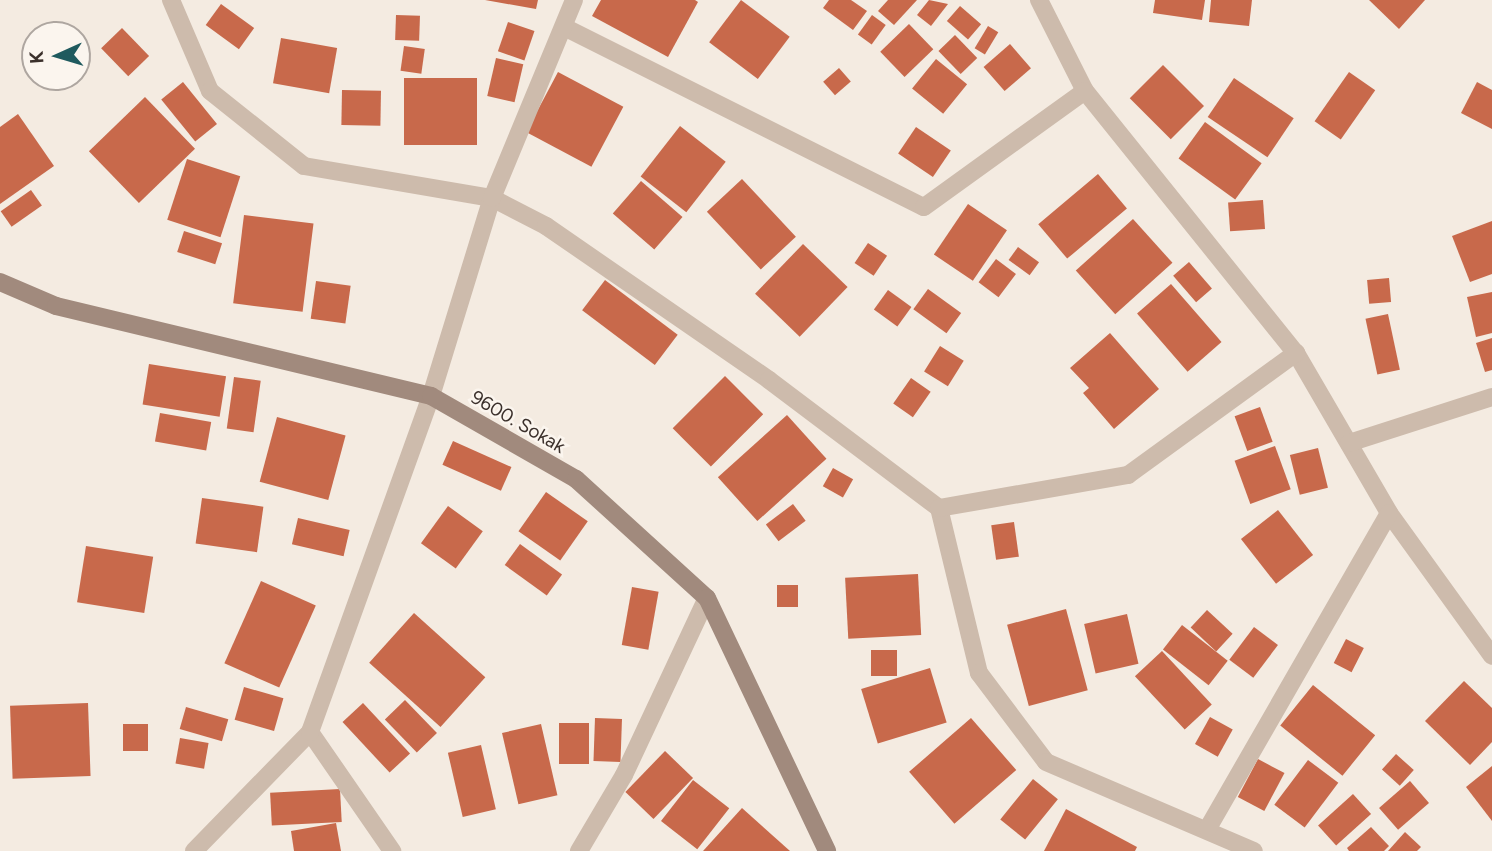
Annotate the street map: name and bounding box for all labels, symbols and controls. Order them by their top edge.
north arrow [21,21,91,91]
text: K [25,50,48,64]
street label: 9600. Sokak [467,386,569,458]

